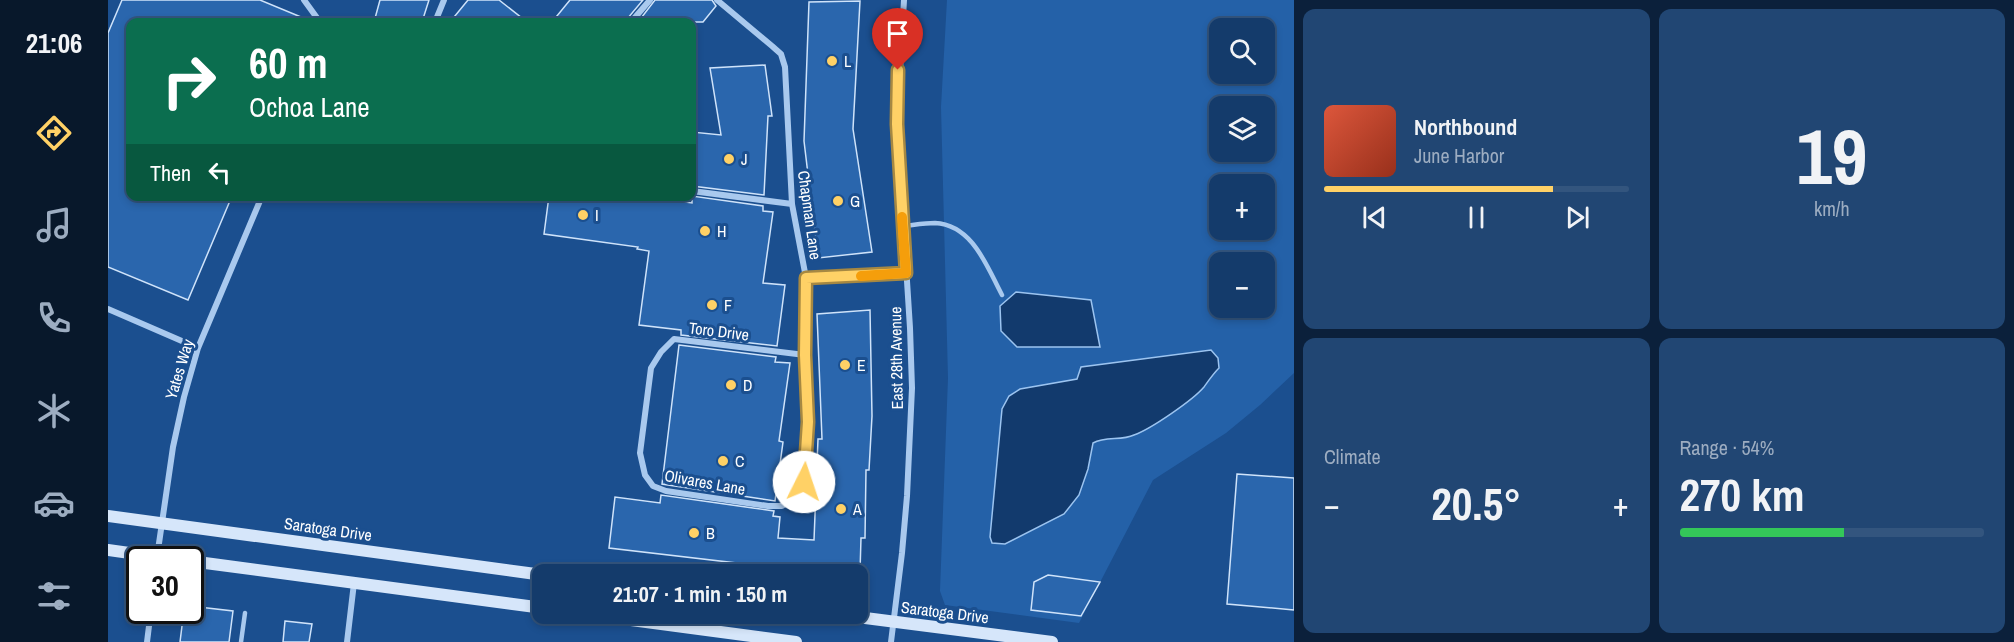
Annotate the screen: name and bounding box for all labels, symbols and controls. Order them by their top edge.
pin [872,8,923,70]
icon: arrive [881,17,914,50]
map controls [1209,18,1275,318]
button: search [1209,18,1275,84]
text: 21:06 [26,25,82,61]
text: 60 m [249,35,328,91]
icon: right [150,42,228,120]
place label: L [844,50,852,72]
marker: L [825,54,839,68]
text: Ochoa Lane [249,89,370,125]
button: layers [1209,96,1275,162]
text: 19 [1796,103,1867,208]
icon: directions [33,112,75,154]
text: Northbound [1414,112,1517,142]
text: June Harbor [1414,142,1504,169]
place label: J [741,148,748,170]
marker: J [722,152,736,166]
icon: left [203,156,236,189]
text: Then [150,158,191,188]
street label: Chapman Lane [793,169,827,261]
button: + [1209,174,1275,240]
place label: G [850,190,860,212]
marker: G [831,194,845,208]
text: km/h [1814,195,1850,222]
icon: previous [1358,201,1391,234]
icon: pause [1460,201,1493,234]
icon: next [1561,201,1594,234]
icon: music [33,204,75,246]
place label: I [595,204,599,226]
marker: I [576,208,590,222]
place label: H [717,220,726,242]
marker: H [698,224,712,238]
button: − [1209,252,1275,318]
place label: F [724,294,732,316]
icon: phone [33,297,75,339]
marker: F [705,298,719,312]
street label: East 28th Avenue [884,306,908,410]
street label: Toro Drive [688,316,750,346]
street label: Yates Way [159,336,199,402]
place label: E [857,354,866,376]
marker: E [838,358,852,372]
place label: D [743,374,752,396]
marker: D [724,378,738,392]
icon: climate [33,390,75,432]
text: Range · 54% [1680,434,1774,461]
text: Climate [1324,443,1381,470]
place label: C [735,450,744,472]
position arrow [772,450,836,514]
marker: C [716,454,730,468]
street label: Olivares Lane [663,464,747,500]
text: 270 km [1680,464,1805,525]
text: 20.5° [1431,473,1521,534]
icon: car [33,482,75,524]
text: − [1324,482,1340,526]
text: + [1613,482,1628,526]
place label: A [852,498,862,520]
marker: A [834,502,848,516]
street label: Saratoga Drive [283,512,373,546]
place label: B [706,522,715,544]
marker: B [687,526,701,540]
speed limit sign: 30 [126,546,204,624]
icon: filters [33,575,75,617]
text: 21:07 · 1 min · 150 m [613,579,787,609]
street label: Saratoga Drive [900,596,990,628]

